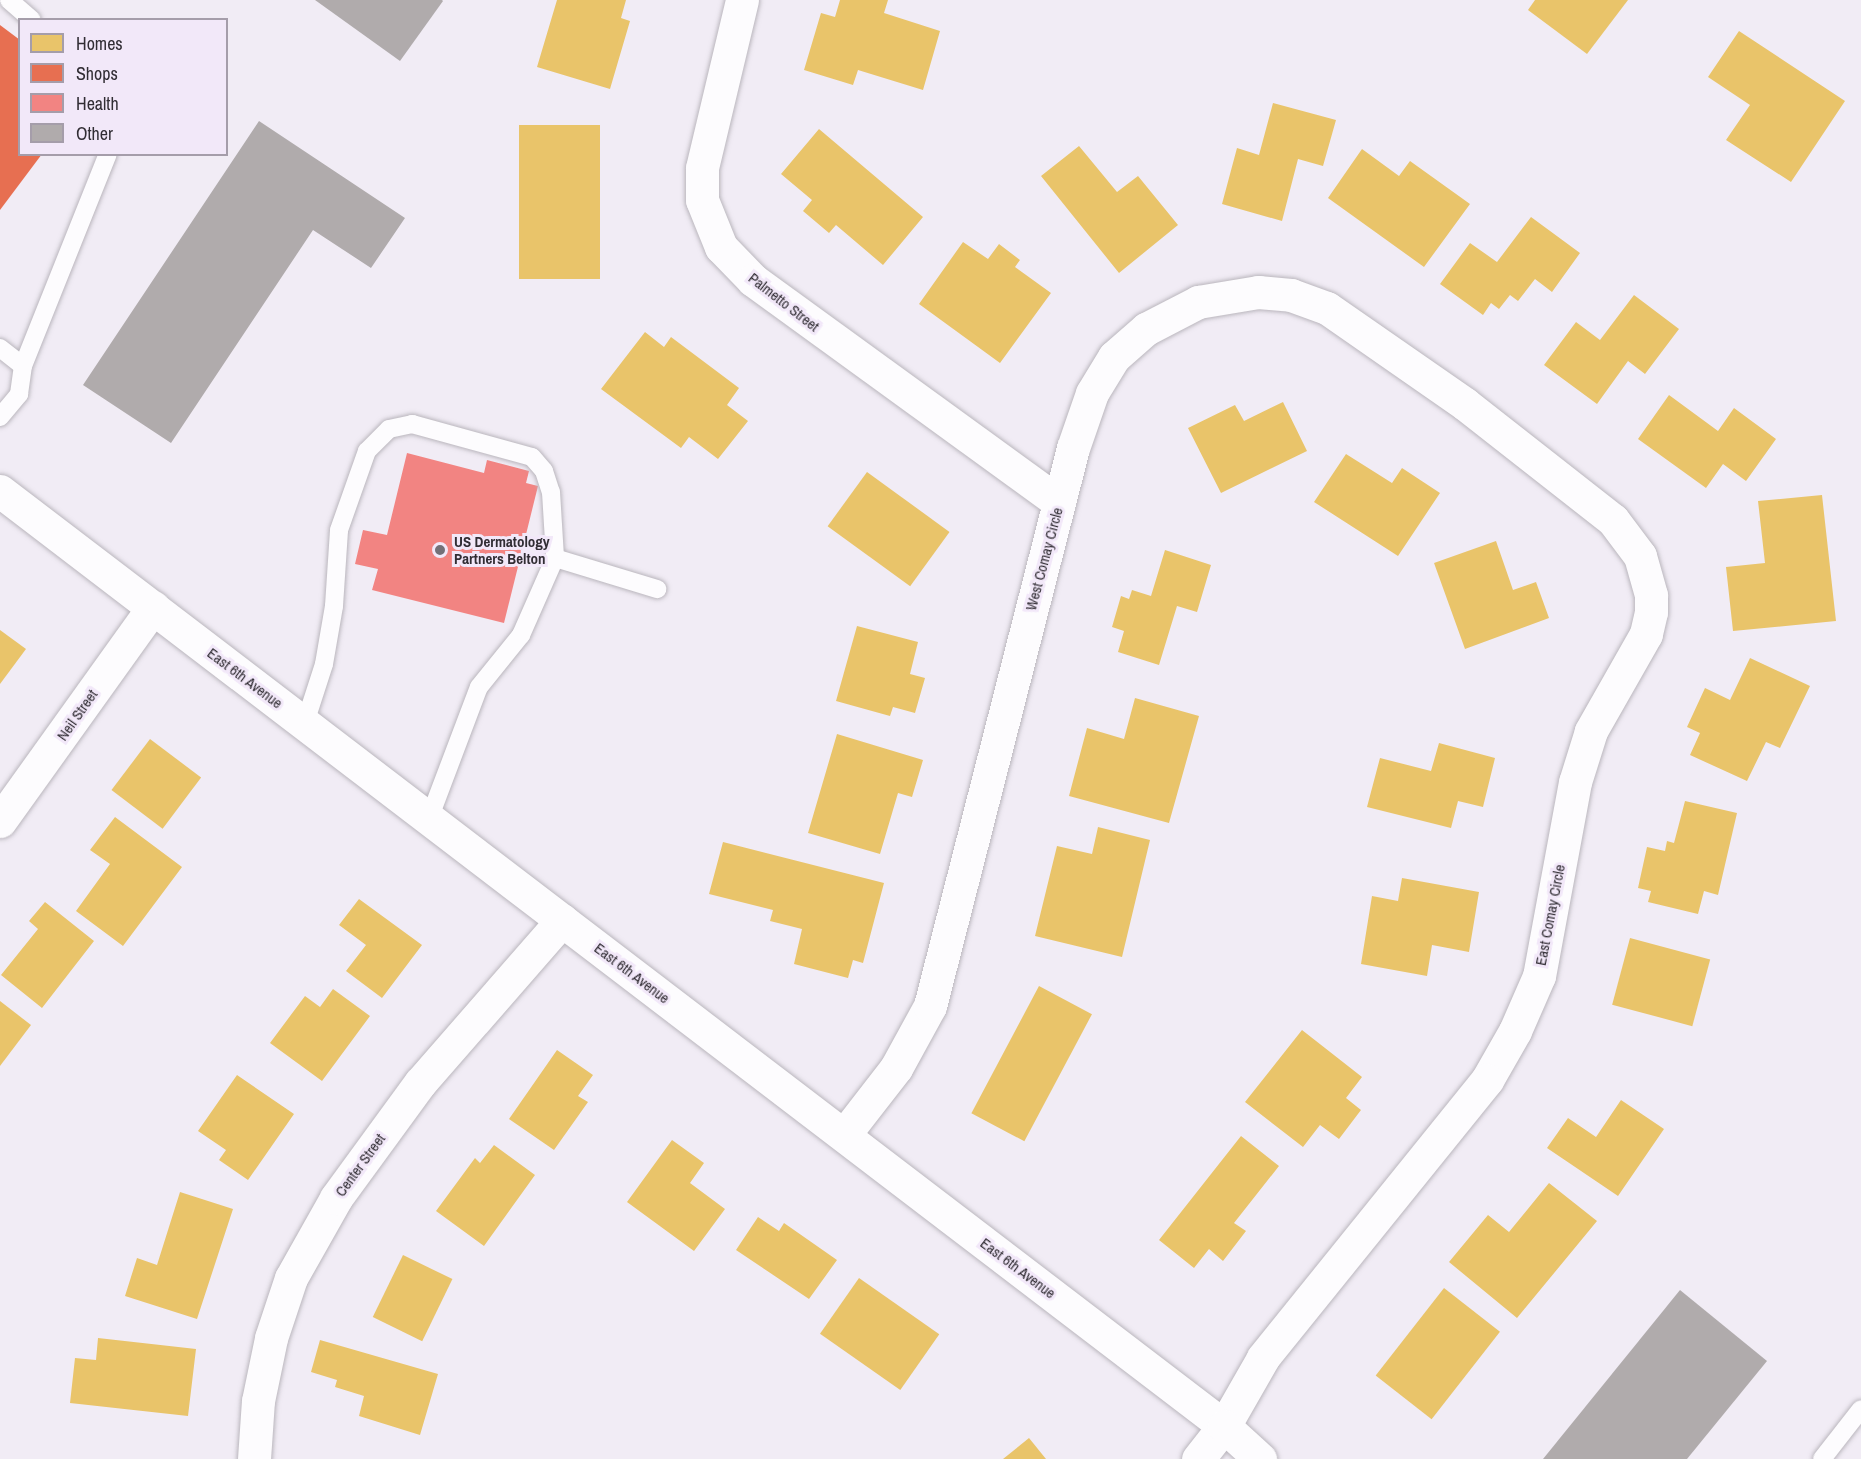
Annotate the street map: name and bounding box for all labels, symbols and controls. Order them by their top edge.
legend [18,18,228,156]
text: Homes [76,31,123,56]
text: Shops [76,61,118,86]
text: Health [76,91,119,116]
text: Other [76,121,113,146]
street label: Palmetto Street [745,269,823,335]
street label: West Comay Circle [1022,506,1066,612]
place label: US Dermatology Partners Belton [454,532,550,567]
marker: US Dermatology Partners Belton [431,541,449,559]
street label: East 6th Avenue [204,644,286,712]
street label: Neil Street [53,686,101,744]
street label: East Comay Circle [1531,863,1569,967]
street label: East 6th Avenue [591,939,673,1007]
street label: Center Street [331,1130,389,1200]
street label: East 6th Avenue [977,1234,1059,1302]

